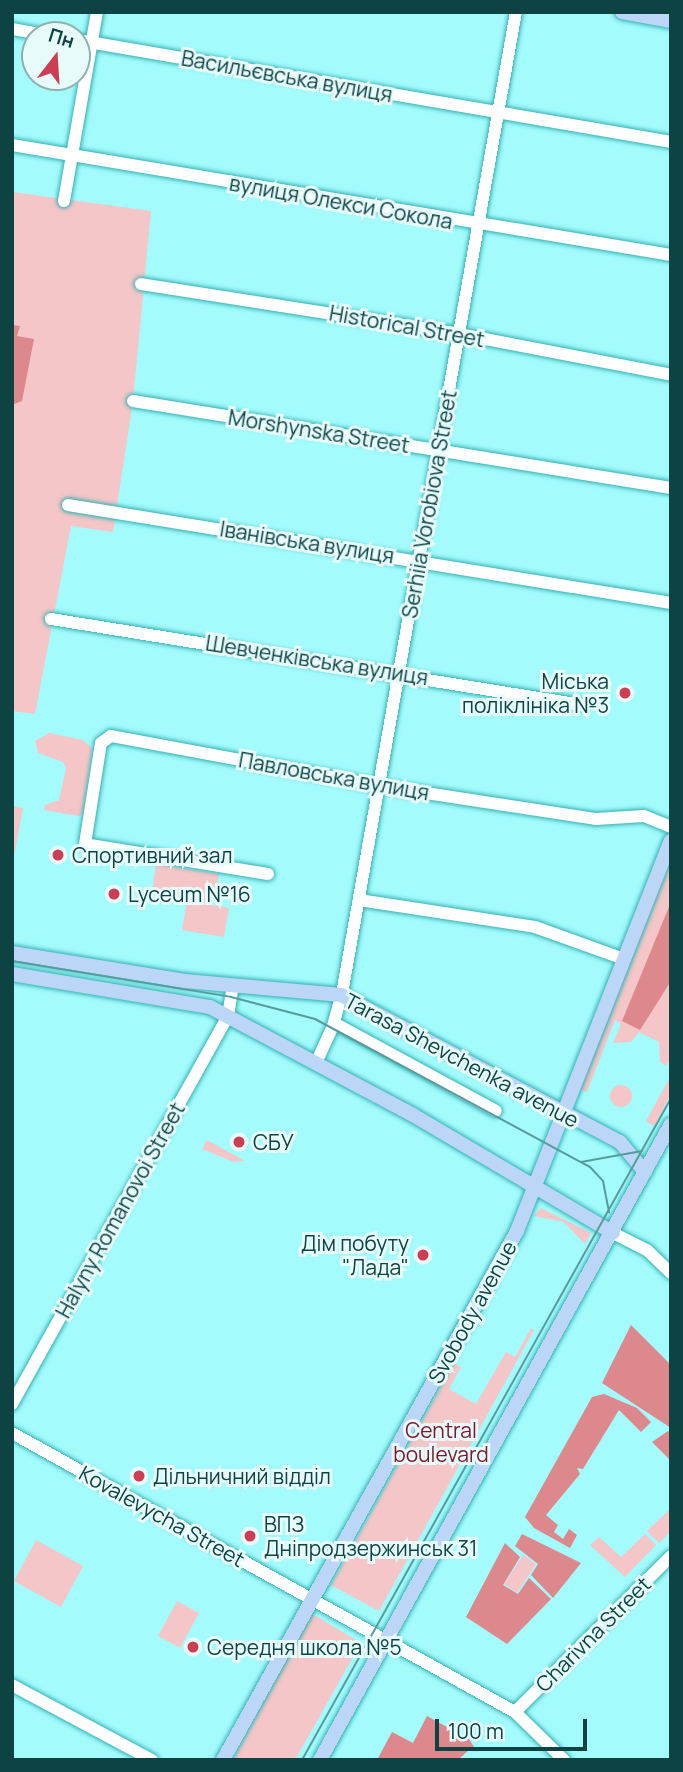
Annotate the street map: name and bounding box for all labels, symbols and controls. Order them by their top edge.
north arrow [21,21,91,91]
text: Пн [46,22,78,54]
street label: Васильєвська вулиця [179,45,395,107]
street label: вулиця Олекси Сокола [227,170,455,234]
street label: Historical Street [327,300,487,352]
street label: Serhiia Vorobiova Street [396,388,462,620]
street label: Morshynska Street [227,404,411,458]
street label: Іванівська вулиця [218,516,396,568]
street label: Шевченківська вулиця [204,630,430,690]
place label: Міська поліклініка №3 [462,668,609,718]
marker: Міська поліклініка №3 [615,683,635,703]
street label: Павловська вулиця [237,747,431,805]
place label: Спортивний зал [72,842,233,868]
marker: Спортивний зал [50,847,66,863]
place label: Lyceum №16 [128,881,251,907]
marker: Lyceum №16 [106,886,122,902]
street label: Tarasa Shevchenka avenue [341,988,583,1132]
street label: Halyny Romanovoi Street [50,1098,190,1322]
place label: СБУ [253,1129,294,1155]
marker: СБУ [231,1134,247,1150]
place label: Дім побуту "Лада" [301,1230,409,1280]
street label: Svobody avenue [422,1236,522,1388]
marker: Дім побуту "Лада" [415,1247,431,1263]
park label: Central boulevard [393,1417,489,1467]
street label: Kovalevycha Street [75,1460,249,1572]
place label: Дільничний відділ [153,1463,331,1489]
marker: Дільничний відділ [131,1468,147,1484]
place label: ВПЗ Дніпродзержинськ 31 [264,1511,477,1561]
marker: ВПЗ Дніпродзержинськ 31 [242,1528,258,1544]
street label: Charivna Street [530,1571,656,1697]
place label: Середня школа №5 [207,1634,402,1660]
marker: Середня школа №5 [185,1639,201,1655]
scale bar [438,1706,590,1750]
text: 100 m [448,1717,504,1745]

